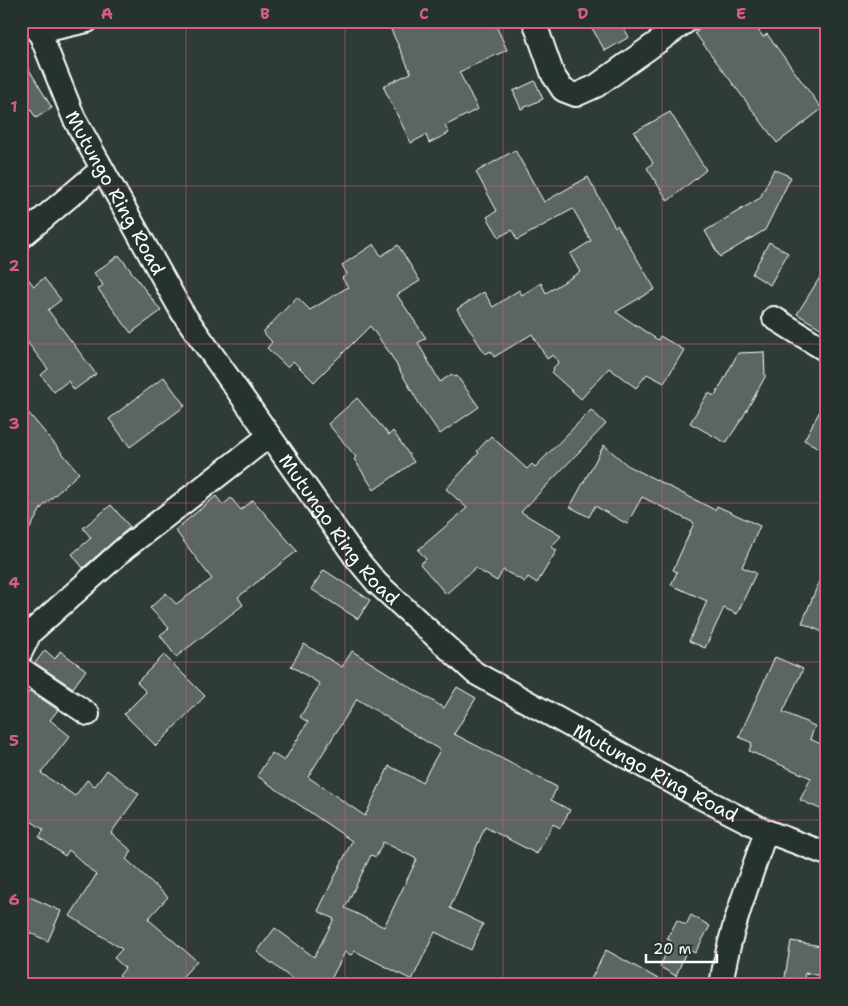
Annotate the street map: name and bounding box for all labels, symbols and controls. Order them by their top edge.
text: A [101,3,113,24]
text: B [260,3,270,24]
text: C [419,3,429,24]
text: D [577,3,589,24]
text: E [736,3,746,24]
text: 1 [10,96,18,117]
street label: Mutungo Ring Road [60,106,171,279]
text: 2 [8,255,20,276]
text: 3 [8,413,20,434]
street label: Mutungo Ring Road [274,449,405,610]
text: 4 [8,572,20,593]
street label: Mutungo Ring Road [569,717,743,827]
text: 5 [9,730,19,751]
text: 6 [8,889,20,910]
scale bar [646,931,717,963]
text: 20 m [653,939,692,959]

